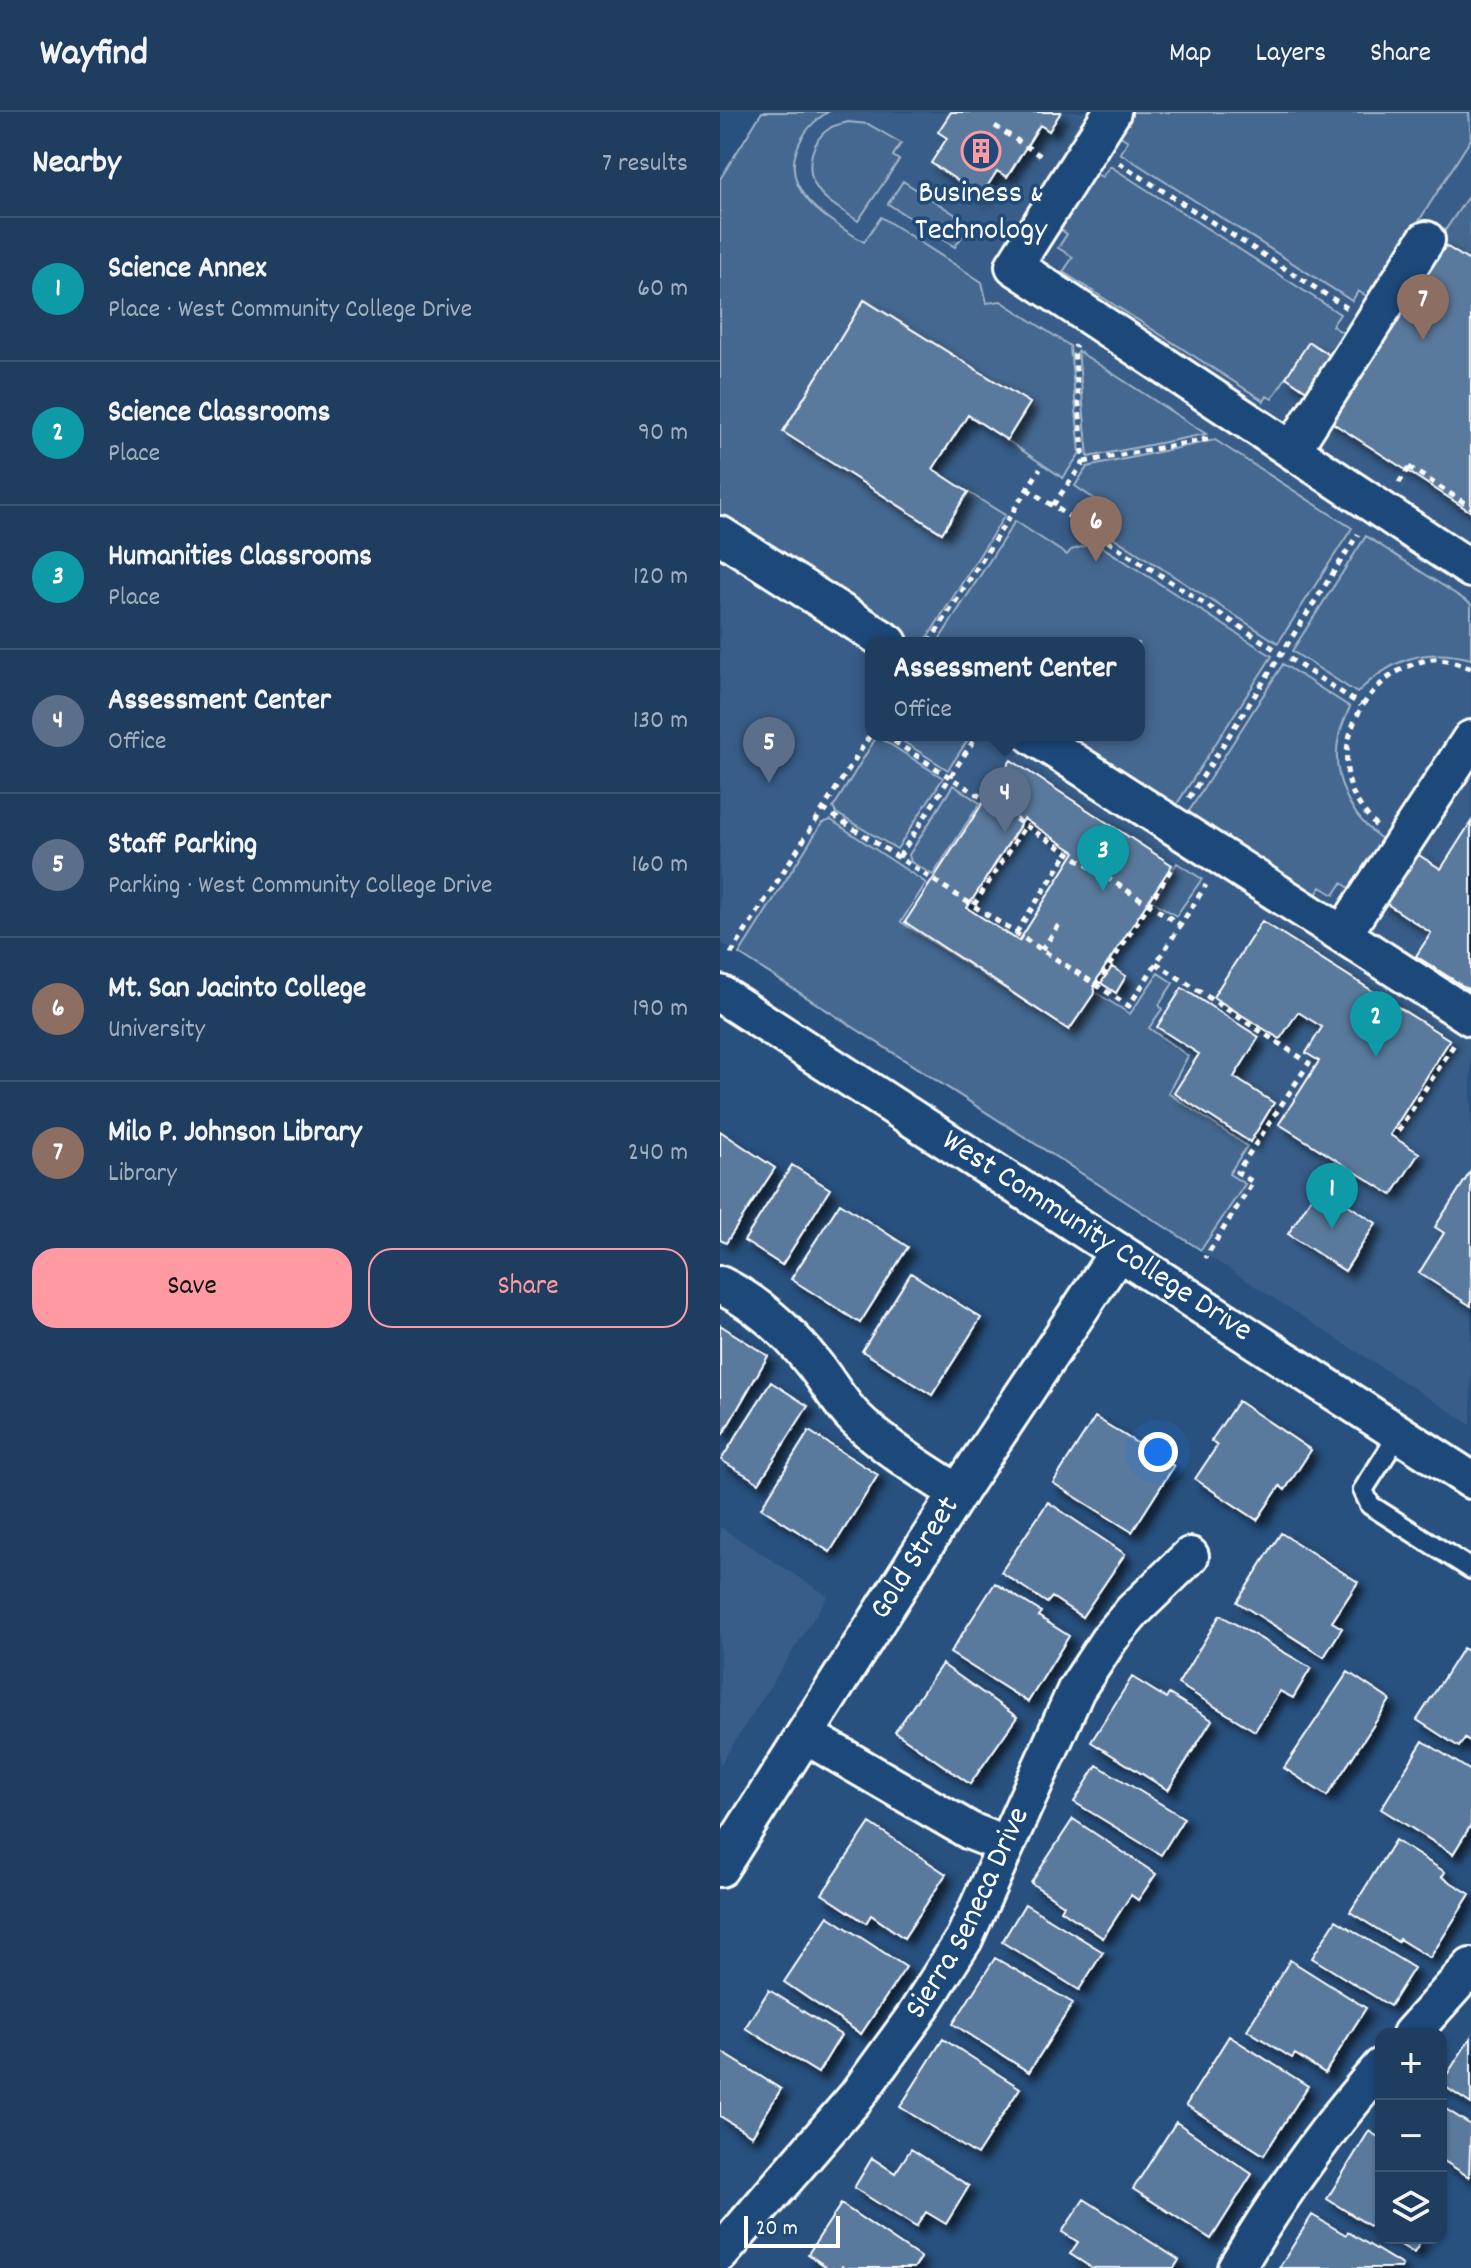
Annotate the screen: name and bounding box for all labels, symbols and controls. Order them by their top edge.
text: Wayfind [40,28,148,83]
text: Map [1169,35,1212,75]
text: Layers [1256,35,1326,75]
text: Share [1370,35,1431,75]
building icon: Business & Technology [960,130,1002,172]
text: Nearby [32,140,121,189]
text: 7 results [602,146,688,183]
place label: Business & Technology [915,172,1048,255]
text: Science Annex [108,249,266,292]
text: 1 [55,271,61,308]
text: 60 m [637,271,688,308]
pin: 7 [1397,274,1449,340]
text: Place · West Community College Drive [108,292,472,329]
text: Science Classrooms [108,393,330,436]
text: 2 [52,415,64,452]
text: 90 m [638,415,688,452]
text: Place [108,436,160,473]
pin: 6 [1070,496,1122,562]
text: Humanities Classrooms [108,537,372,580]
text: 3 [52,559,64,596]
text: 120 m [633,559,688,596]
text: Place [108,580,160,617]
popup [865,637,1145,741]
text: Assessment Center [894,649,1117,692]
text: Assessment Center [108,681,331,724]
text: Office [894,692,952,729]
text: 4 [53,703,63,740]
text: 130 m [633,703,688,740]
pin: 5 [743,717,795,783]
text: Office [108,724,166,761]
pin: 4 [979,767,1031,833]
text: Staff Parking [108,825,257,868]
pin: 3 [1077,825,1129,891]
text: 5 [52,847,64,884]
text: 160 m [632,847,688,884]
text: Parking · West Community College Drive [108,868,493,905]
text: Mt. San Jacinto College [108,969,366,1012]
text: 6 [52,991,64,1028]
text: 190 m [632,991,688,1028]
pin: 2 [1350,991,1402,1057]
text: University [108,1012,205,1049]
text: Milo P. Johnson Library [108,1113,362,1156]
street label: West Community College Drive [932,1120,1261,1355]
text: 7 [53,1135,63,1172]
text: 240 m [628,1135,688,1172]
text: Library [108,1156,177,1193]
pin: 1 [1306,1163,1358,1229]
button: Save [32,1248,352,1328]
button: Share [368,1248,688,1328]
your location [1138,1432,1178,1472]
street label: Gold Street [860,1488,973,1630]
street label: Sierra Seneca Drive [895,1800,1043,2029]
map controls [1375,2028,1447,2244]
button: + [1375,2028,1447,2100]
button: − [1375,2100,1447,2172]
button: layers [1375,2172,1447,2244]
scale bar [744,2212,840,2248]
text: 20 m [756,2214,798,2245]

